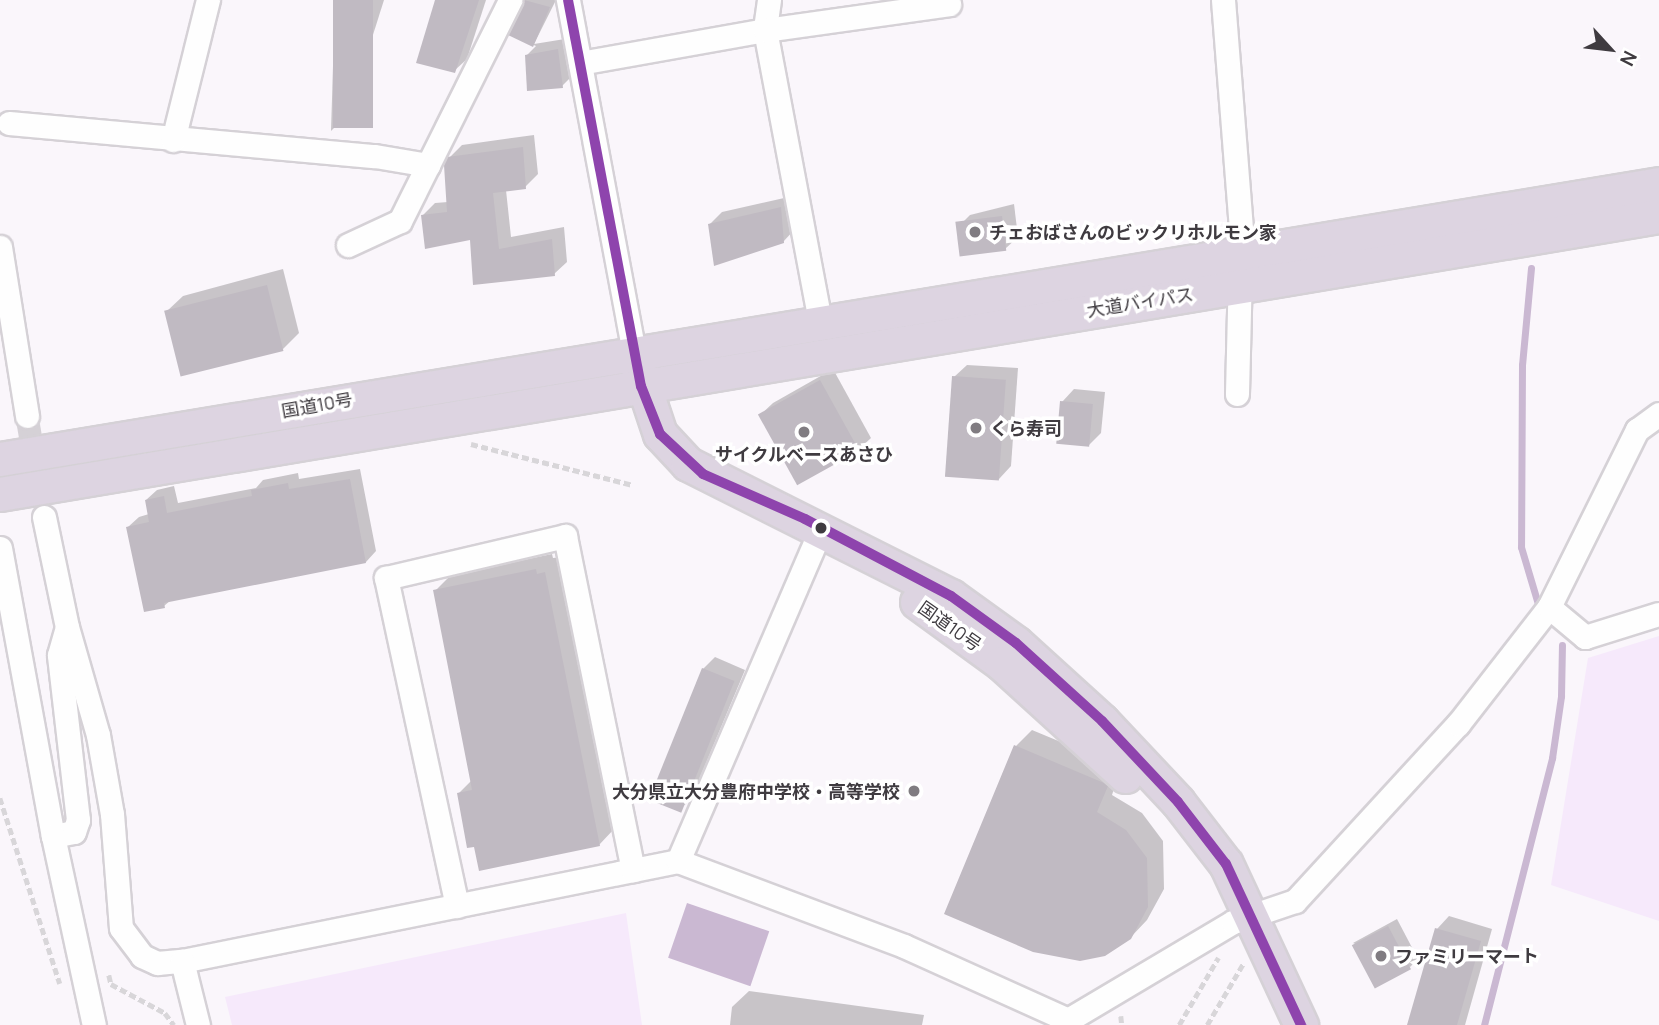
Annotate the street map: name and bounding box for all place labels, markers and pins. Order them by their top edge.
place label: チェおばさんのビックリホルモン家 [989,221,1277,243]
marker: チェおばさんのビックリホルモン家 [967,224,983,240]
place label: くら寿司 [990,417,1062,439]
marker: くら寿司 [968,420,984,436]
marker: サイクルベースあさひ [796,424,812,440]
place label: サイクルベースあさひ [714,443,894,465]
unlabelled marker [814,521,828,535]
place label: 大分県立大分豊府中学校・高等学校 [612,780,900,802]
marker: 大分県立大分豊府中学校・高等学校 [906,783,922,799]
place label: ファミリーマート [1395,945,1539,967]
marker: ファミリーマート [1373,948,1389,964]

